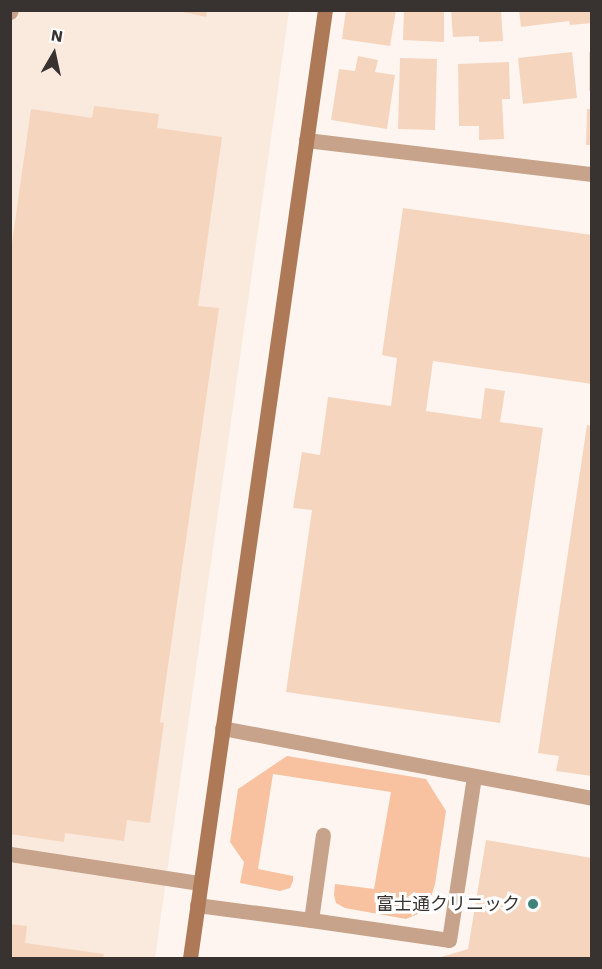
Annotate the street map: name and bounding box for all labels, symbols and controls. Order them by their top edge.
north arrow [24,24,84,84]
text: N [50,25,64,46]
place label: 富士通クリニック [376,893,520,915]
marker: 富士通クリニック [524,895,542,913]

